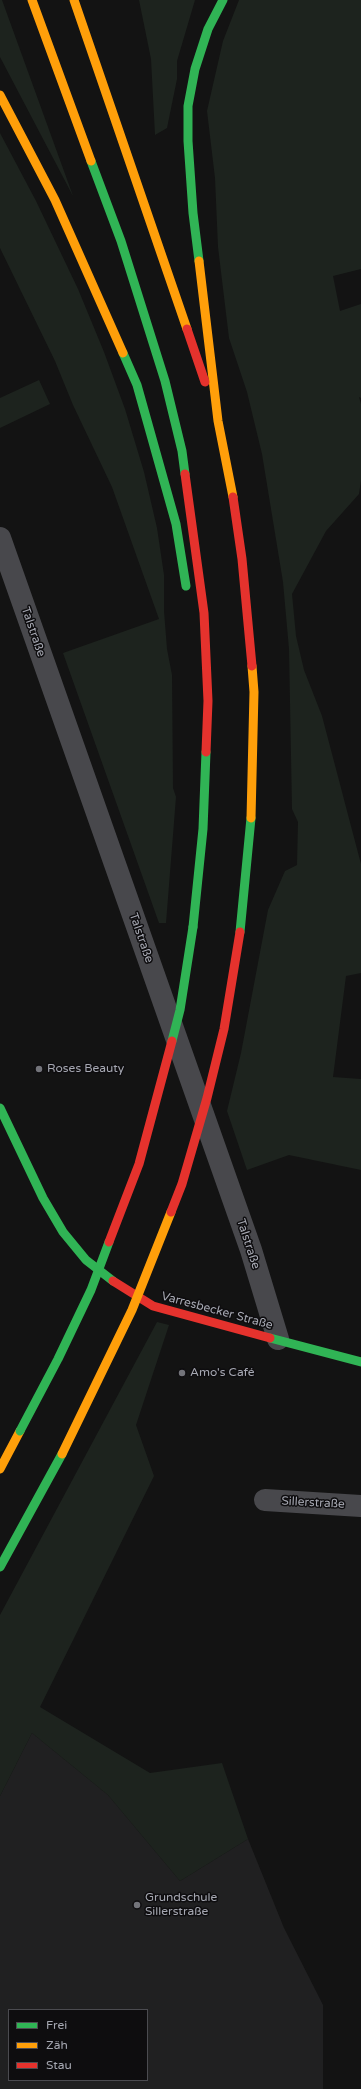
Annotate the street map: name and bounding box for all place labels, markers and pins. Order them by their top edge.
place label: Roses Beauty [47,1062,124,1076]
marker: Roses Beauty [34,1064,44,1074]
place label: Amo's Café [190,1366,255,1380]
marker: Amo's Café [177,1368,187,1378]
place label: Grundschule Sillerstraße [145,1891,217,1919]
marker: Grundschule Sillerstraße [132,1900,142,1910]

